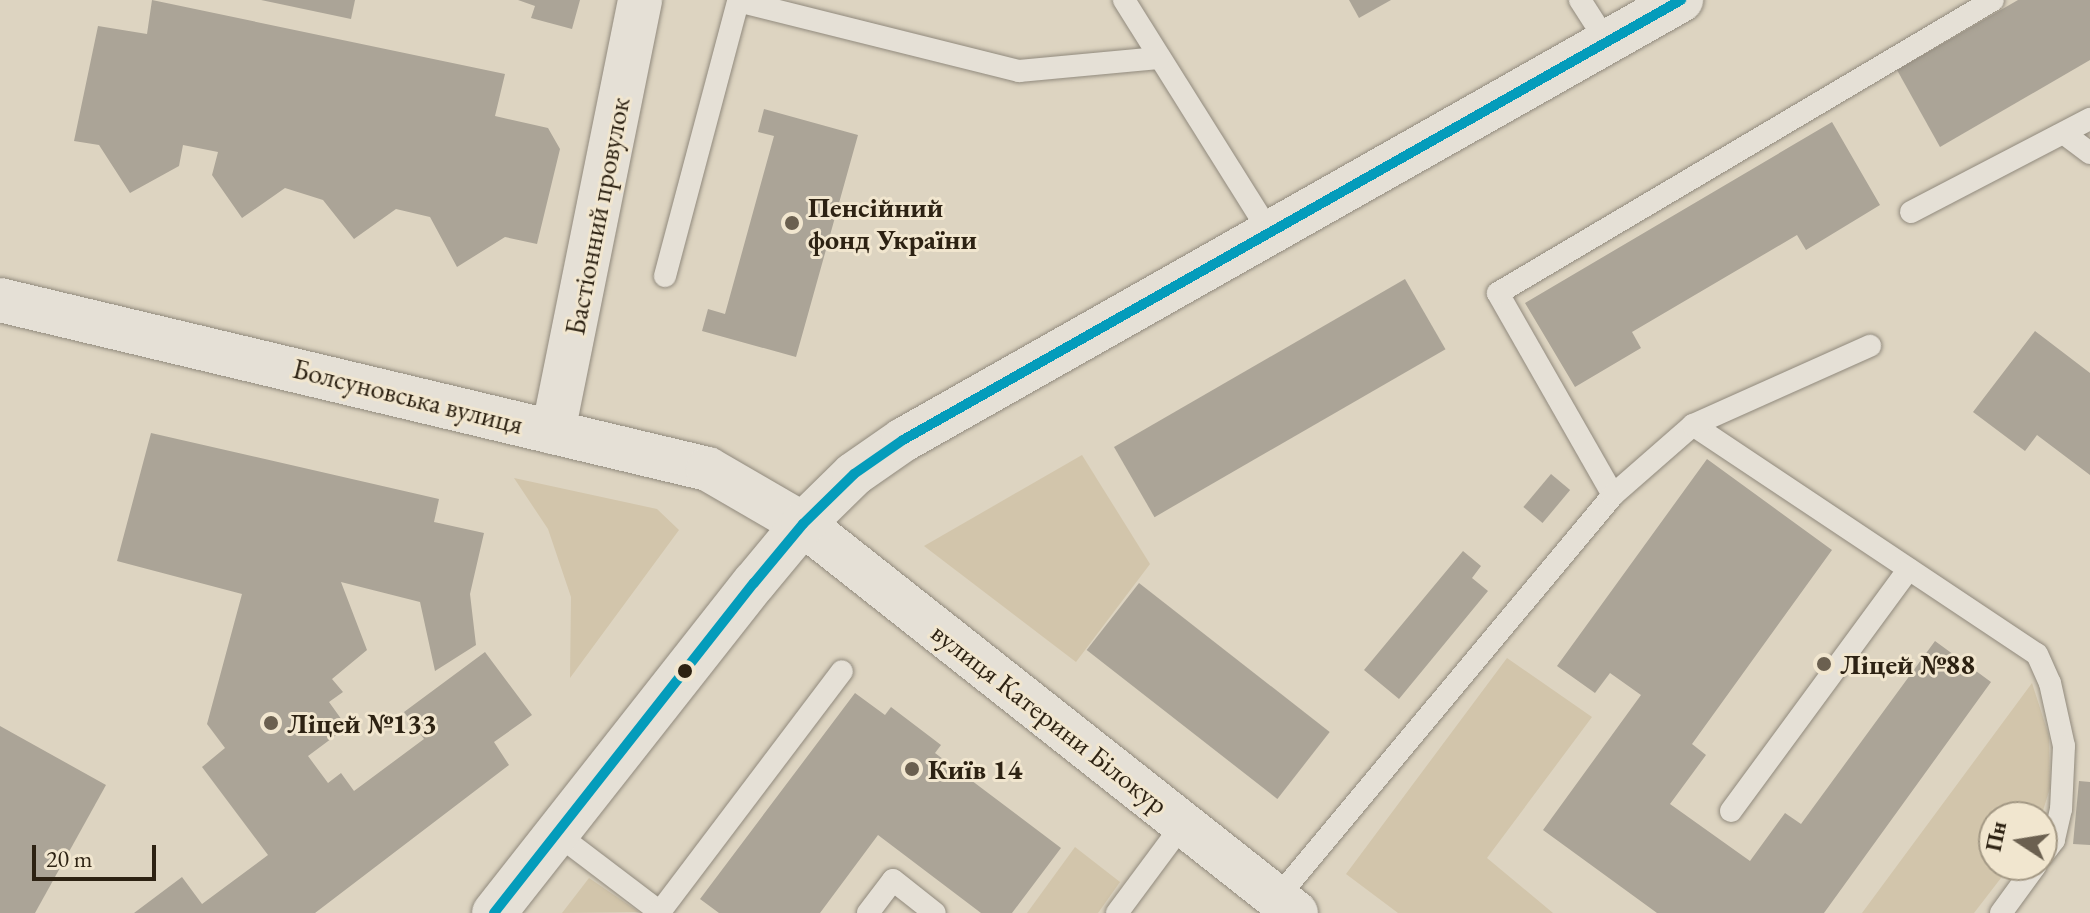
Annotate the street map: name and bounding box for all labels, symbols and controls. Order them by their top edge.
street label: Бастіонний провулок [557,94,637,338]
place label: Пенсійний фонд України [808,190,977,256]
marker: Пенсійний фонд України [783,214,801,232]
street label: Болсуновська вулиця [289,351,527,441]
street label: вулиця Катерини Білокур [925,615,1175,821]
place label: Ліцей №88 [1840,647,1975,681]
marker: Ліцей №88 [1815,655,1833,673]
unlabelled marker [677,663,693,679]
place label: Ліцей №133 [287,706,437,740]
marker: Ліцей №133 [262,714,280,732]
place label: Київ 14 [928,752,1022,786]
marker: Київ 14 [903,760,921,778]
north arrow [1978,801,2058,881]
text: Пн [1979,819,2013,854]
scale bar [36,829,160,879]
text: 20 m [46,843,93,874]

